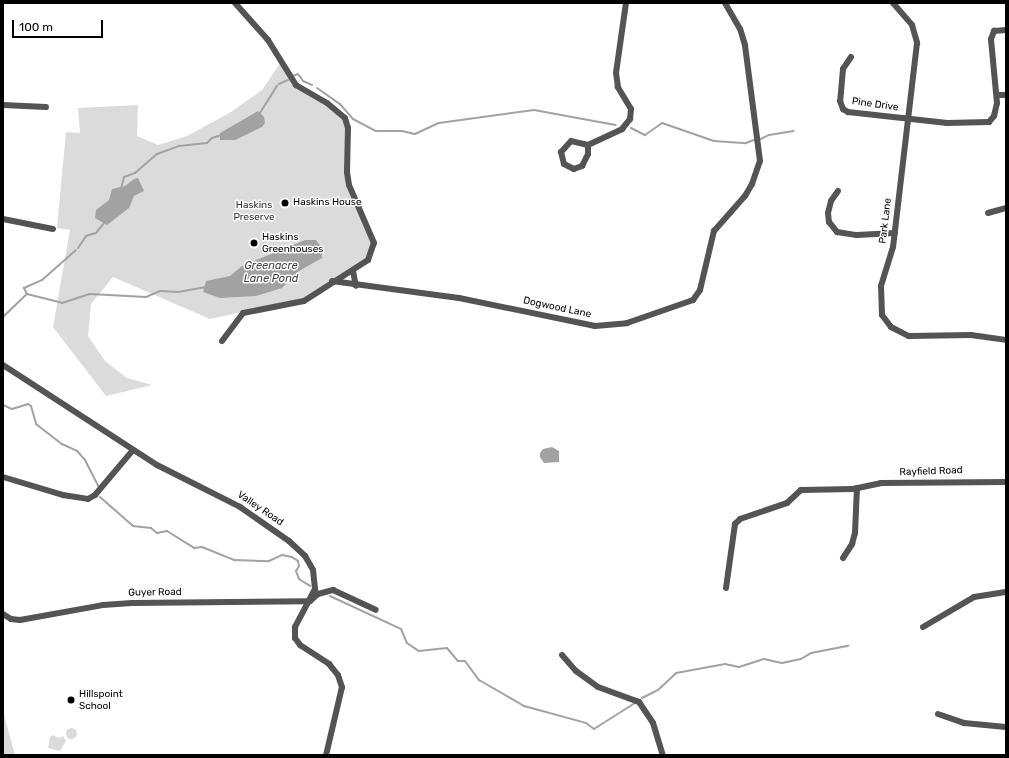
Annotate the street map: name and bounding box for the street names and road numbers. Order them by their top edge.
street label: Pine Drive [851,96,899,114]
street label: Park Lane [877,197,895,245]
street label: Dogwood Lane [522,295,592,321]
street label: Rayfield Road [899,465,963,479]
street label: Valley Road [234,489,286,529]
street label: Guyer Road [128,587,182,599]

